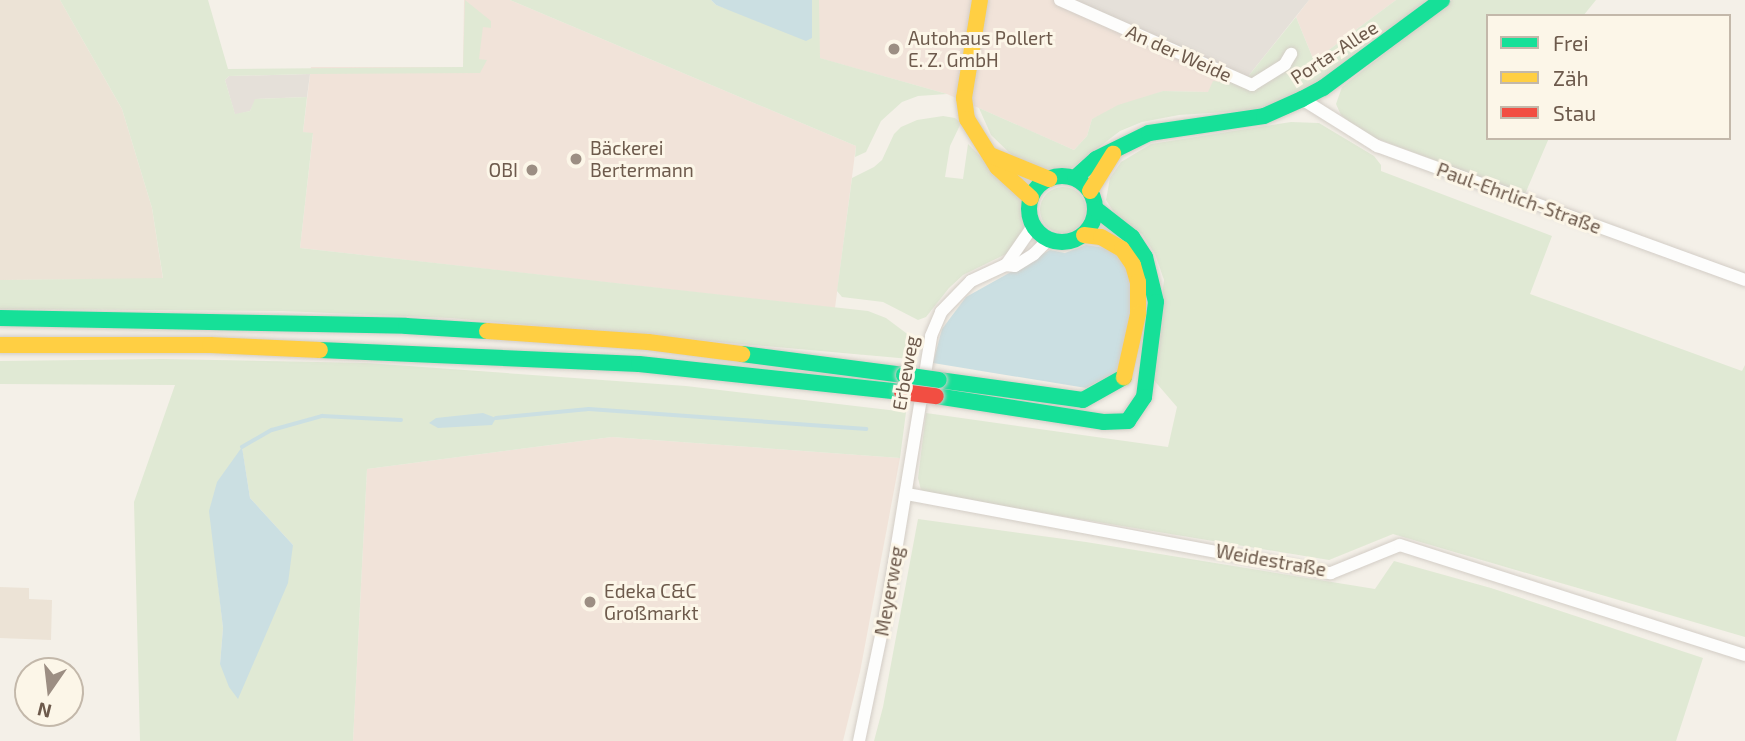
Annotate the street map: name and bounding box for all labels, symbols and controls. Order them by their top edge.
legend [1486,14,1731,140]
street label: Porta-Allee [1286,15,1382,89]
street label: An der Weide [1122,19,1236,87]
place label: Autohaus Pollert E. Z. GmbH [908,27,1053,71]
text: Frei [1553,30,1589,55]
marker: Autohaus Pollert E. Z. GmbH [886,41,902,57]
text: Zäh [1553,65,1589,90]
text: Stau [1553,100,1596,125]
place label: Bäckerei Bertermann [590,137,694,181]
marker: Bäckerei Bertermann [568,151,584,167]
street label: Paul-Ehrlich-Straße [1434,158,1604,238]
place label: OBI [489,159,518,181]
marker: OBI [524,162,540,178]
street label: Erbeweg [887,334,923,412]
street label: Weidestraße [1214,539,1328,581]
street label: Meyerweg [870,544,908,638]
place label: Edeka C&C Großmarkt [604,580,699,624]
marker: Edeka C&C Großmarkt [582,594,598,610]
north arrow [14,657,84,727]
text: N [35,698,54,724]

